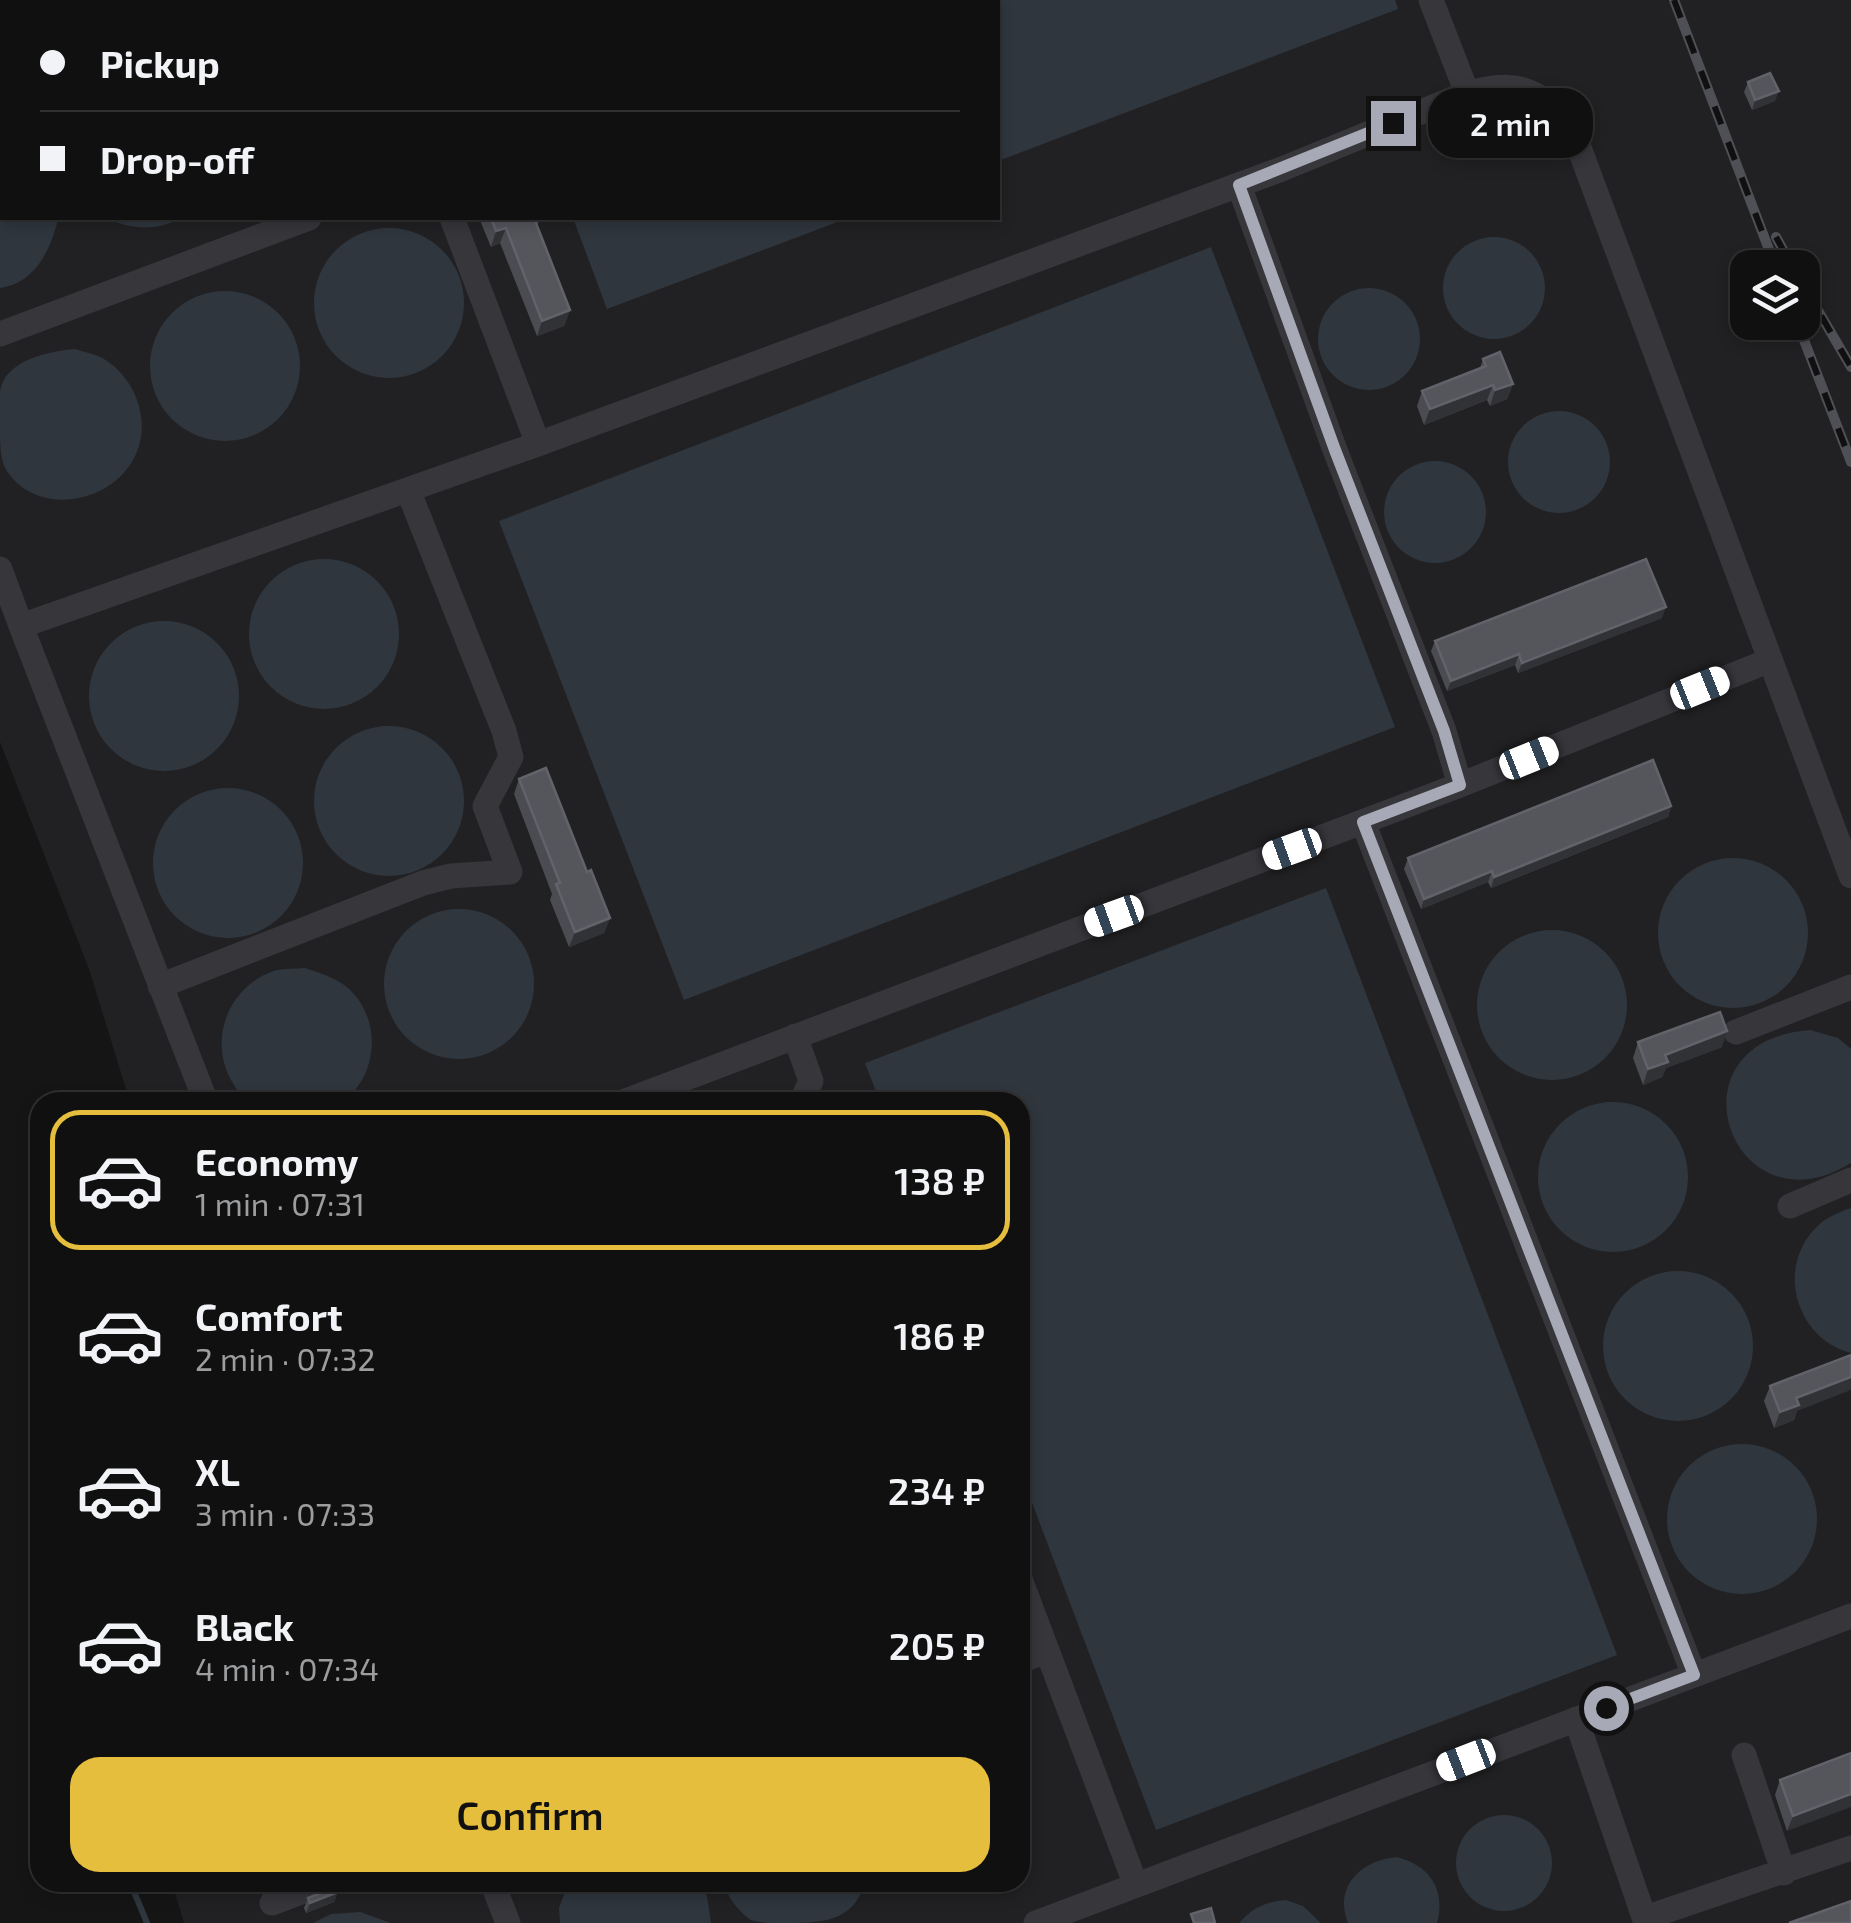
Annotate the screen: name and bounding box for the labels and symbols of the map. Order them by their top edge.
callout: 2 min [1428,88,1593,158]
route end [1371,101,1416,146]
car [1667,663,1733,713]
car [1496,733,1562,783]
car [1259,825,1325,873]
car [1081,892,1147,940]
route start [1584,1686,1629,1731]
car [1433,1735,1499,1785]

